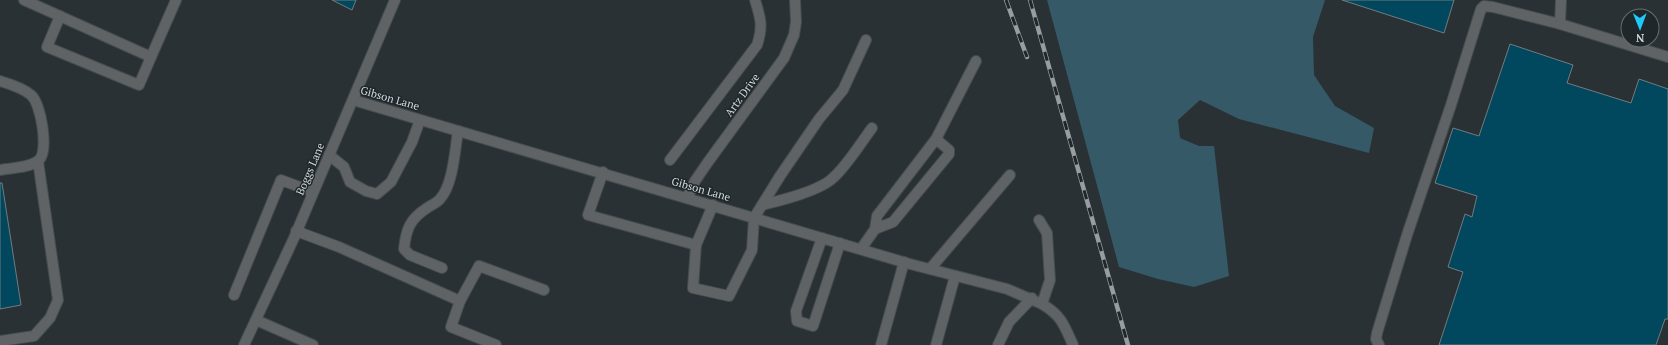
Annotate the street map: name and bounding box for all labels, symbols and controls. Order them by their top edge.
north arrow [1620,8,1660,48]
text: N [1635,31,1644,45]
street label: Artz Drive [722,70,763,119]
street label: Gibson Lane [359,83,421,113]
street label: Boggs Lane [293,140,327,197]
street label: Gibson Lane [670,174,732,204]

